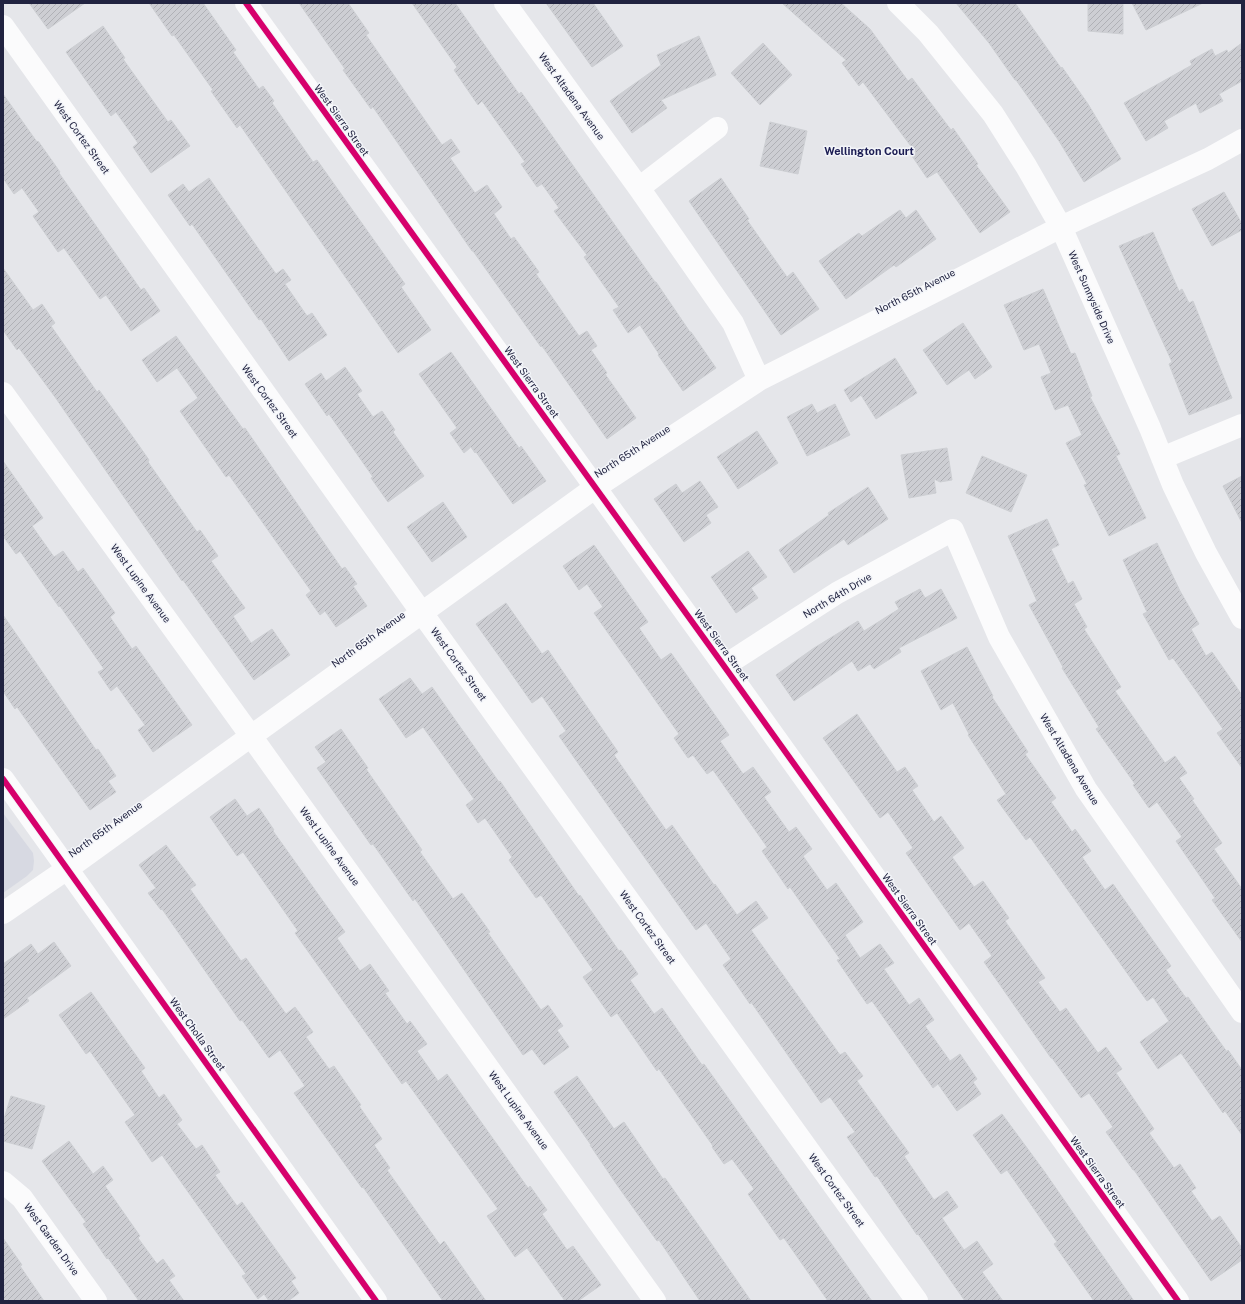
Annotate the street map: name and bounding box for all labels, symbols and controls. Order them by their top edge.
street label: West Altadena Avenue [536,50,608,142]
street label: West Sierra Street [312,82,372,158]
street label: West Cortez Street [51,98,113,176]
district label: Wellington Court [824,145,914,157]
street label: West Sunnyside Drive [1066,249,1118,346]
street label: North 65th Avenue [873,266,957,316]
street label: West Sierra Street [502,344,562,420]
street label: West Cortez Street [239,362,301,440]
street label: North 65th Avenue [592,422,672,480]
street label: West Lupine Avenue [108,541,174,625]
street label: North 64th Drive [801,570,874,620]
street label: West Sierra Street [692,607,752,683]
street label: North 65th Avenue [329,608,407,670]
street label: West Cortez Street [428,625,490,703]
street label: West Altadena Avenue [1038,711,1102,807]
street label: North 65th Avenue [66,798,144,860]
street label: West Lupine Avenue [297,804,363,888]
street label: West Sierra Street [880,871,940,947]
street label: West Cortez Street [617,888,679,966]
street label: West Cholla Street [167,995,229,1073]
street label: West Lupine Avenue [486,1068,552,1152]
street label: West Sierra Street [1068,1134,1128,1210]
street label: West Cortez Street [806,1151,868,1229]
street label: West Garden Drive [22,1201,82,1278]

